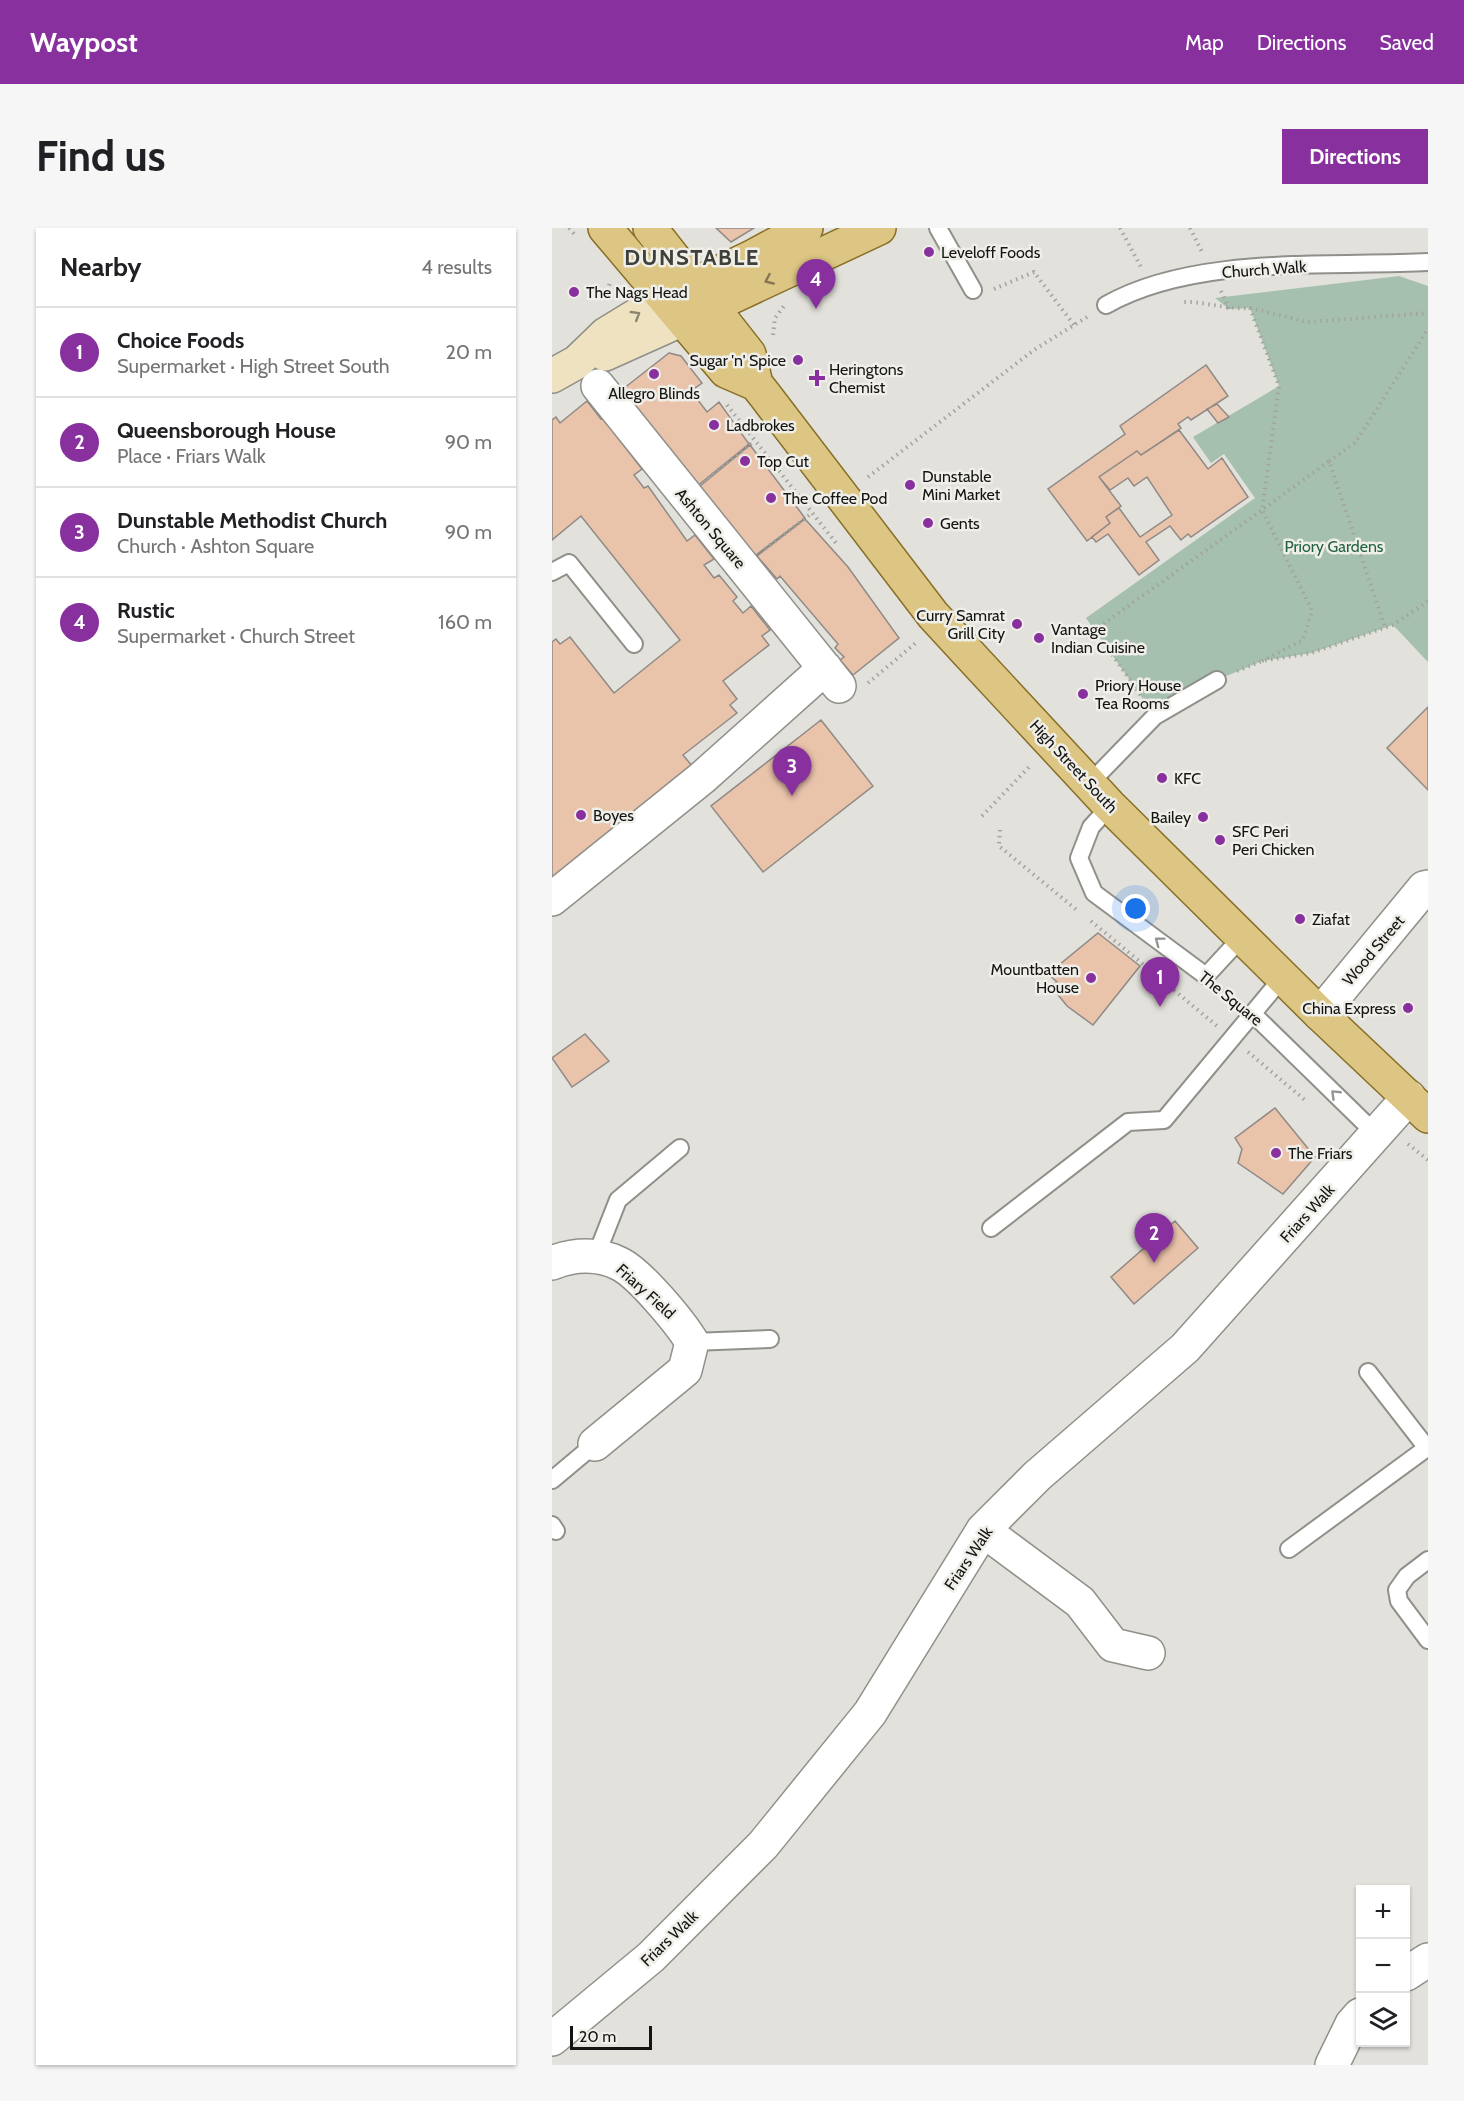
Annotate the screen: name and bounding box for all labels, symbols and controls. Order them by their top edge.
text: Waypost [30,25,138,59]
text: Map [1185,30,1224,55]
text: Directions [1257,30,1346,55]
text: Saved [1379,30,1434,55]
button: Directions [1282,129,1428,184]
text: Find us [36,130,165,182]
place label: Leveloff Foods [941,243,1041,262]
district label: DUNSTABLE [624,244,760,271]
marker: Leveloff Foods [922,245,936,259]
text: Nearby [60,251,141,283]
text: 4 results [421,255,492,279]
street label: Church Walk [1221,257,1308,282]
pin: 4 [796,260,836,309]
one-way arrow [764,273,775,285]
place label: The Nags Head [586,283,688,302]
marker: The Nags Head [567,285,581,299]
one-way arrow [630,311,640,322]
text: Choice Foods [117,327,244,354]
text: 1 [76,340,83,364]
text: 20 m [446,340,492,364]
place label: Sugar 'n' Spice [689,351,786,370]
marker: Sugar 'n' Spice [791,353,805,367]
text: Supermarket · High Street South [117,354,390,378]
place label: Heringtons Chemist [829,360,904,397]
marker: Allegro Blinds [647,367,661,381]
marker: Heringtons Chemist [810,371,824,385]
place label: Allegro Blinds [608,384,700,403]
place label: Ladbrokes [726,416,795,435]
text: Queensborough House [117,417,336,444]
marker: Ladbrokes [707,418,721,432]
text: 2 [74,430,85,454]
text: 90 m [445,430,492,454]
text: Place · Friars Walk [117,444,266,468]
place label: Top Cut [757,452,810,471]
marker: Top Cut [738,454,752,468]
place label: Dunstable Mini Market [922,467,1001,504]
marker: Dunstable Mini Market [903,478,917,492]
street label: Ashton Square [672,484,750,572]
place label: The Coffee Pod [783,489,887,508]
marker: The Coffee Pod [764,491,778,505]
text: Dunstable Methodist Church [117,507,387,534]
place label: Gents [940,514,980,533]
marker: Gents [921,516,935,530]
text: 3 [74,520,85,544]
text: 90 m [445,520,492,544]
text: Church · Ashton Square [117,534,314,558]
park label: Priory Gardens [1285,537,1384,556]
text: Rustic [117,597,175,624]
place label: Curry Samrat Grill City [916,606,1006,643]
text: 4 [73,610,86,634]
text: 160 m [438,610,492,634]
marker: Curry Samrat Grill City [1010,617,1024,631]
place label: Vantage Indian Cuisine [1051,620,1145,657]
text: Supermarket · Church Street [117,624,355,648]
marker: Vantage Indian Cuisine [1032,631,1046,645]
place label: Priory House Tea Rooms [1095,676,1181,713]
marker: Priory House Tea Rooms [1076,687,1090,701]
street label: High Street South [1026,716,1122,817]
pin: 3 [772,746,812,796]
place label: KFC [1174,769,1201,788]
marker: KFC [1155,771,1169,785]
place label: Boyes [593,806,634,825]
marker: Boyes [574,808,588,822]
place label: Bailey [1150,808,1191,827]
marker: Bailey [1196,810,1210,824]
place label: SFC Peri Peri Chicken [1232,822,1314,859]
marker: SFC Peri Peri Chicken [1213,833,1227,847]
your location [1121,894,1150,923]
place label: Ziafat [1312,910,1350,929]
street label: Wood Street [1339,911,1409,989]
marker: Ziafat [1293,912,1307,926]
one-way arrow [1154,937,1165,948]
pin: 1 [1140,958,1180,1007]
place label: Mountbatten House [991,960,1079,997]
street label: The Square [1195,967,1266,1030]
marker: Mountbatten House [1084,971,1098,985]
place label: China Express [1302,999,1396,1018]
marker: China Express [1401,1001,1415,1015]
one-way arrow [1332,1091,1343,1102]
place label: The Friars [1288,1144,1353,1163]
marker: The Friars [1269,1146,1283,1160]
street label: Friars Walk [1276,1180,1339,1247]
pin: 2 [1134,1214,1174,1263]
street label: Friary Field [612,1260,679,1323]
street label: Friars Walk [940,1522,997,1594]
map controls [1356,1885,1410,2047]
button: + [1356,1885,1410,1939]
street label: Friars Walk [637,1906,702,1970]
button: − [1356,1939,1410,1993]
button: layers [1356,1993,1410,2047]
scale bar [570,2023,652,2050]
text: 20 m [579,2027,616,2046]

